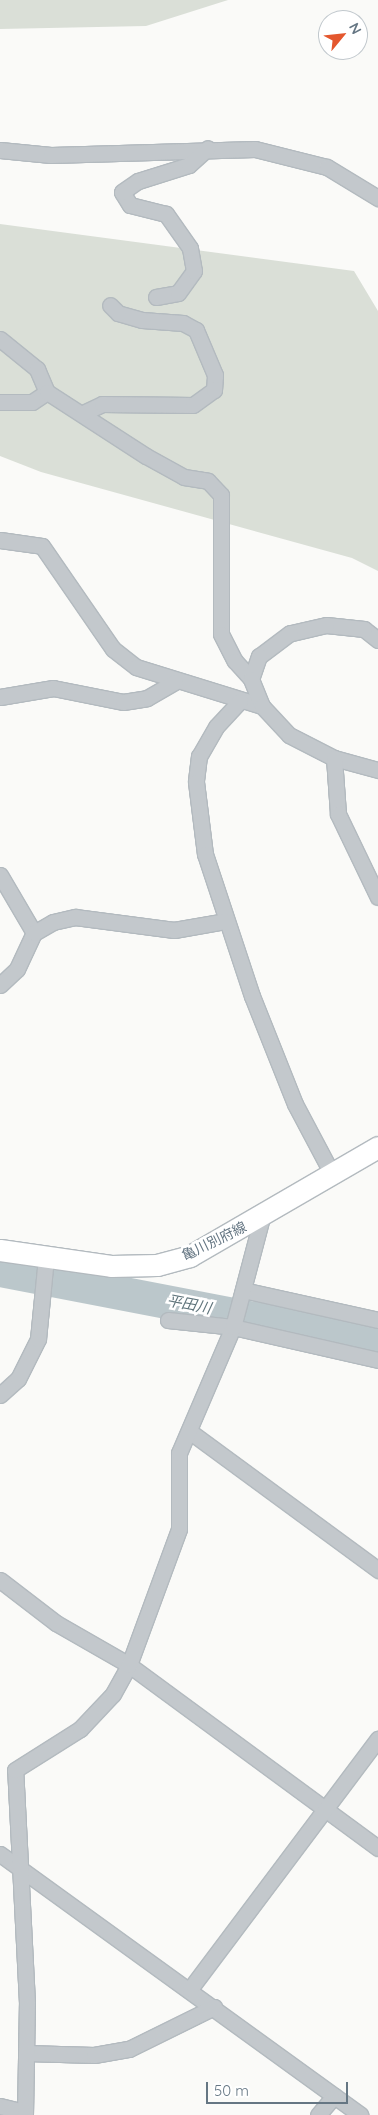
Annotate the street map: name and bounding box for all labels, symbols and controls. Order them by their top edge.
north arrow [318,10,368,60]
text: N [345,20,366,37]
street label: 亀川別府線 [179,1218,249,1264]
water label: 平田川 [165,1291,213,1317]
scale bar [208,2072,350,2104]
text: 50 m [214,2081,249,2100]

